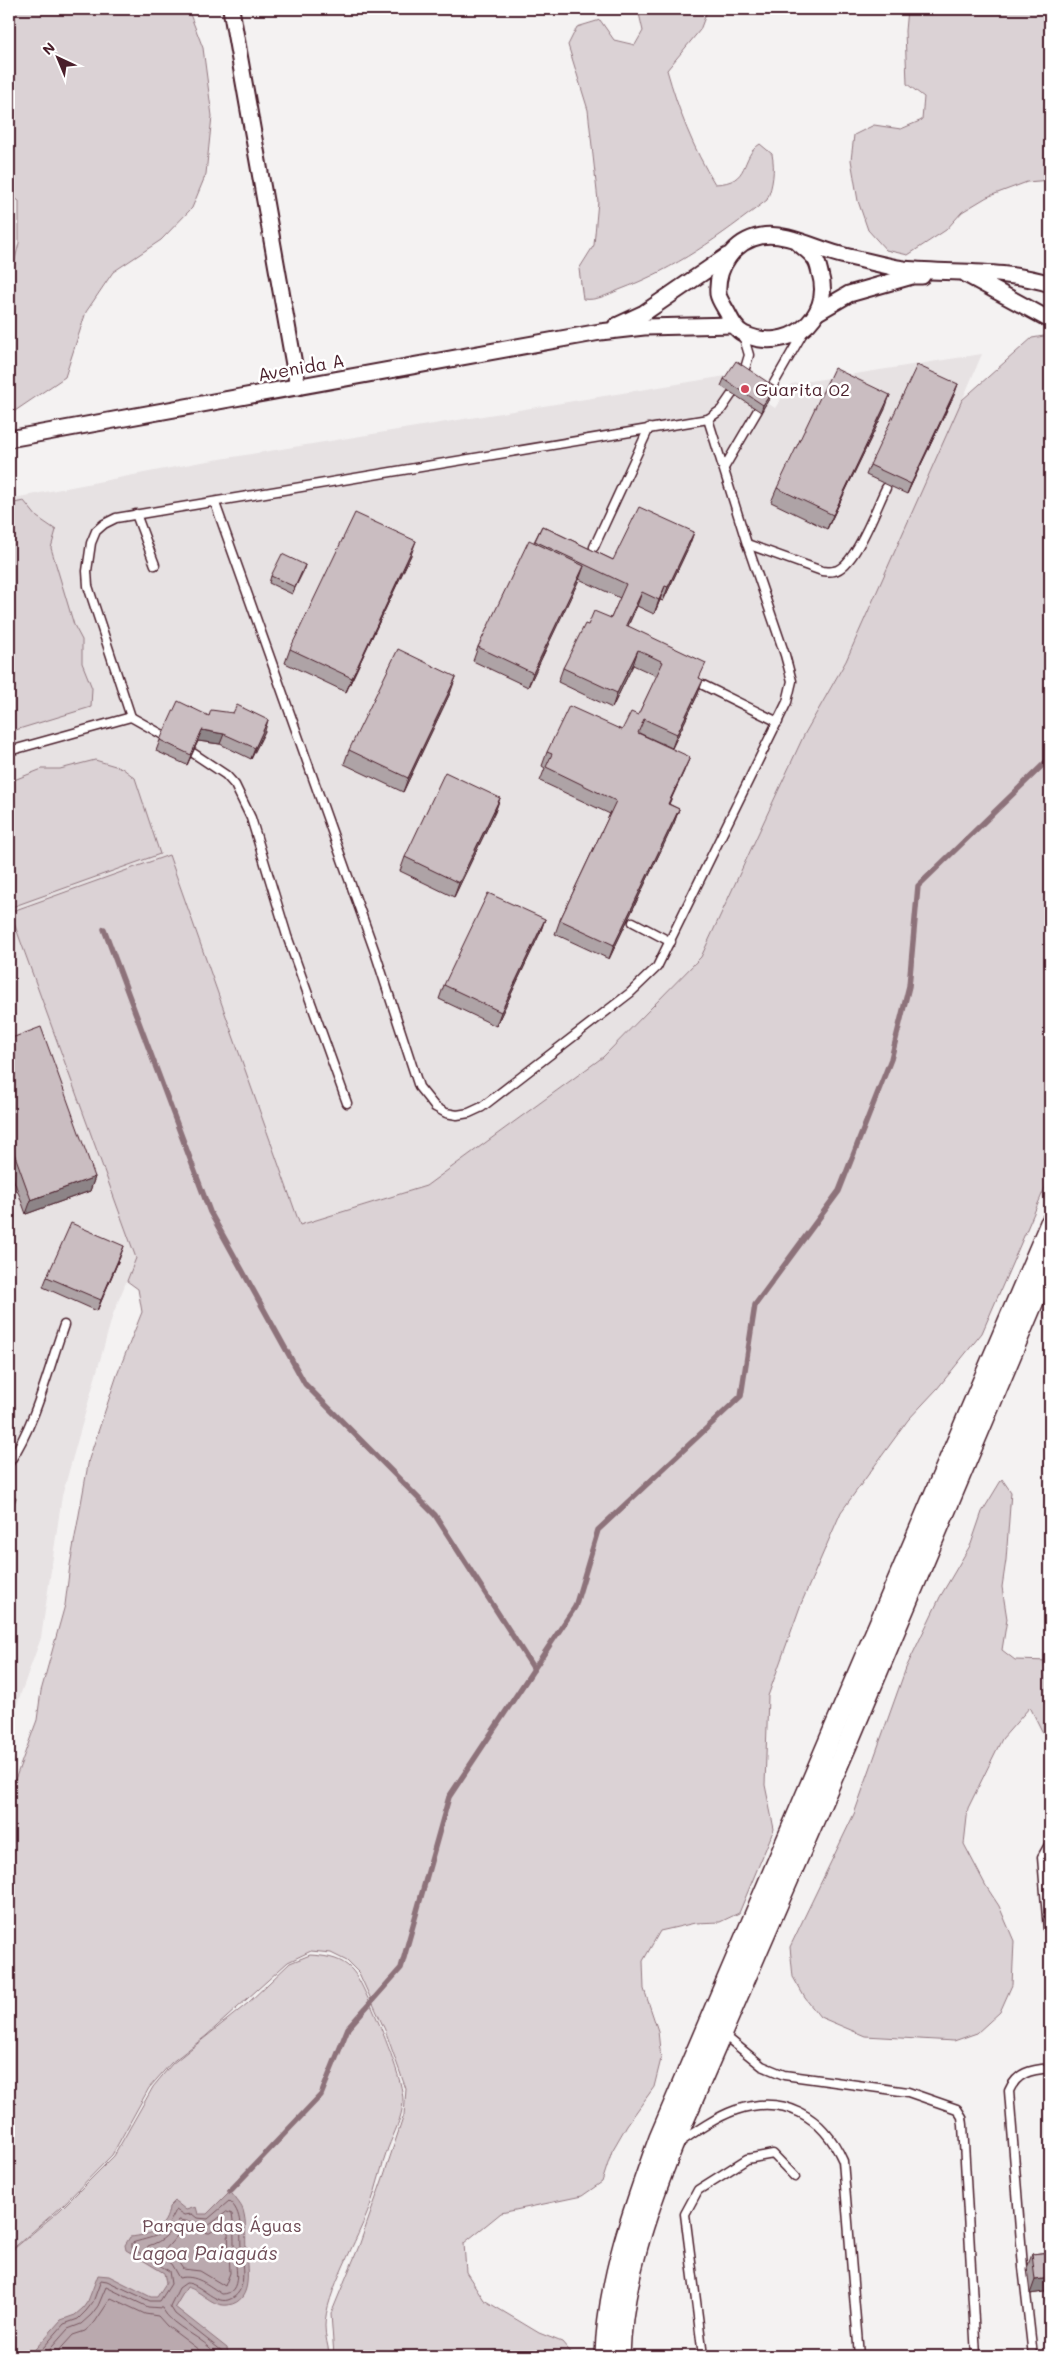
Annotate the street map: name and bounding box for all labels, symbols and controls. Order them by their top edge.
north arrow [32,32,82,82]
text: N [38,38,59,59]
street label: Avenida A [256,348,346,386]
place label: Guarita 02 [755,377,850,401]
marker: Guarita 02 [739,383,751,395]
park label: Parque das Águas [142,2213,302,2237]
water label: Lagoa Paiaguás [132,2240,278,2265]

